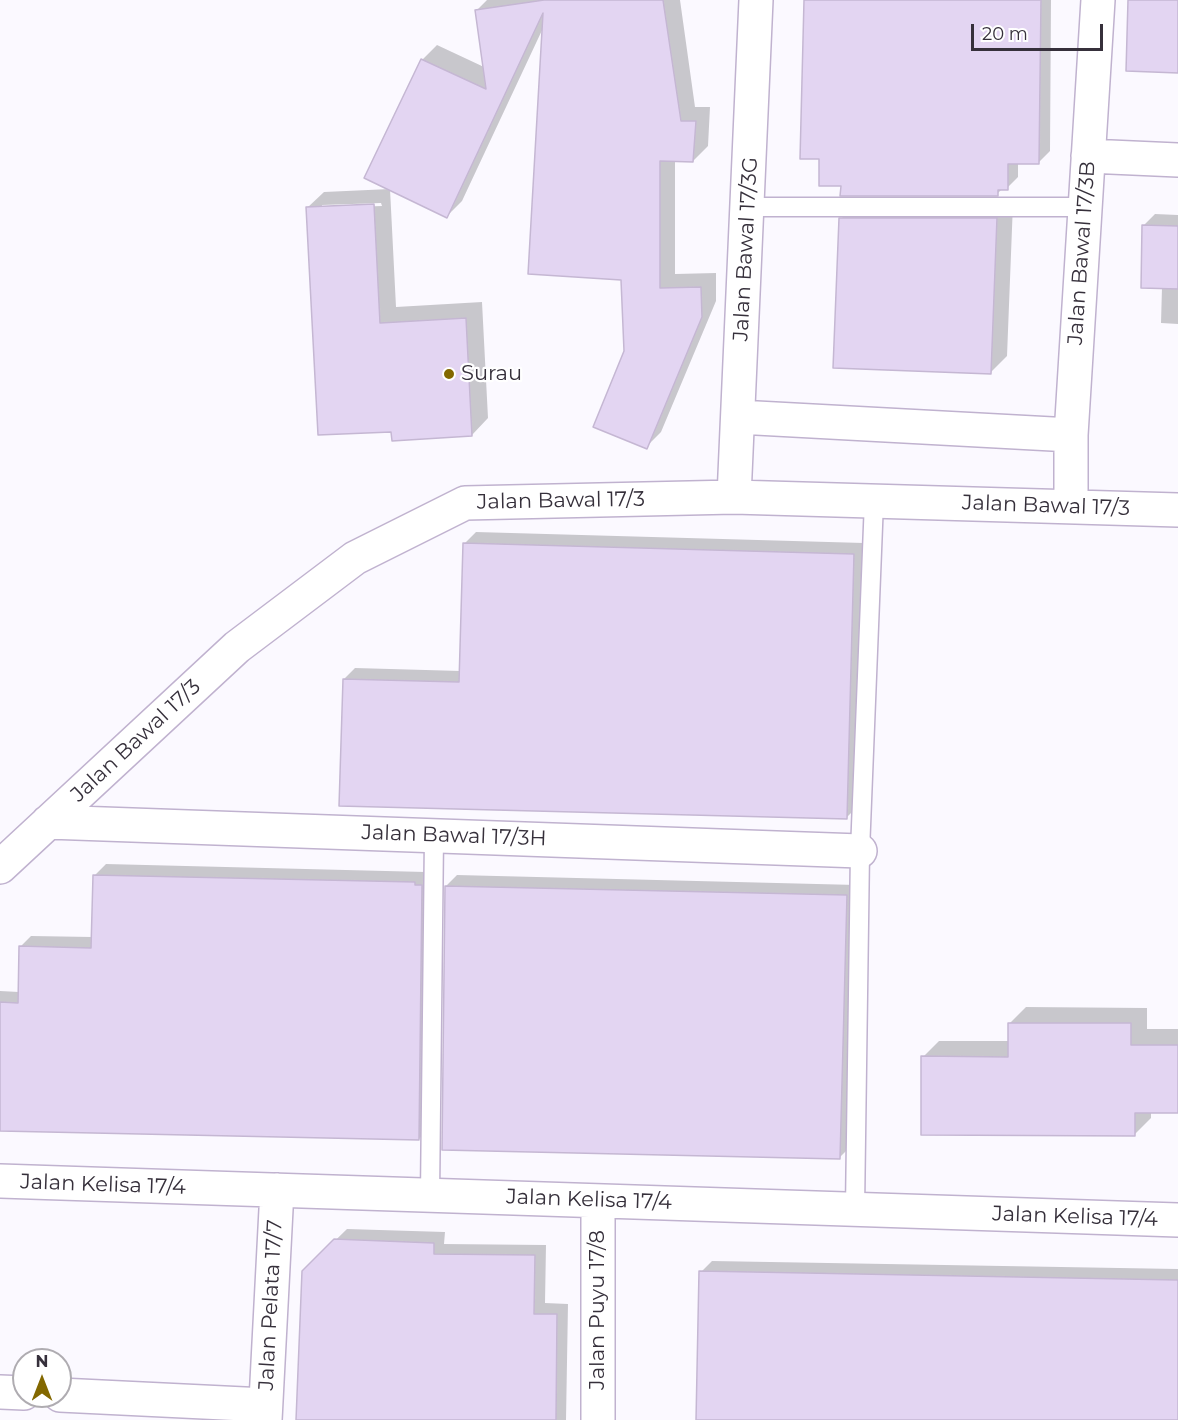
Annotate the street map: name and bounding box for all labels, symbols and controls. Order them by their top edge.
scale bar [974,12,1106,50]
text: 20 m [982,23,1028,45]
street label: Jalan Bawal 17/3G [729,156,763,342]
street label: Jalan Bawal 17/3B [1063,160,1101,346]
place label: Surau [461,361,522,387]
marker: Surau [442,367,456,381]
street label: Jalan Bawal 17/3 [477,487,645,515]
street label: Jalan Bawal 17/3 [962,490,1130,522]
street label: Jalan Bawal 17/3 [66,674,206,808]
street label: Jalan Bawal 17/3H [361,820,547,852]
street label: Jalan Kelisa 17/4 [20,1170,186,1200]
street label: Jalan Kelisa 17/4 [506,1185,672,1215]
street label: Jalan Kelisa 17/4 [992,1202,1158,1232]
street label: Jalan Pelata 17/7 [254,1219,288,1391]
street label: Jalan Puyu 17/8 [585,1230,611,1390]
north arrow [12,1348,72,1408]
text: N [36,1352,48,1371]

